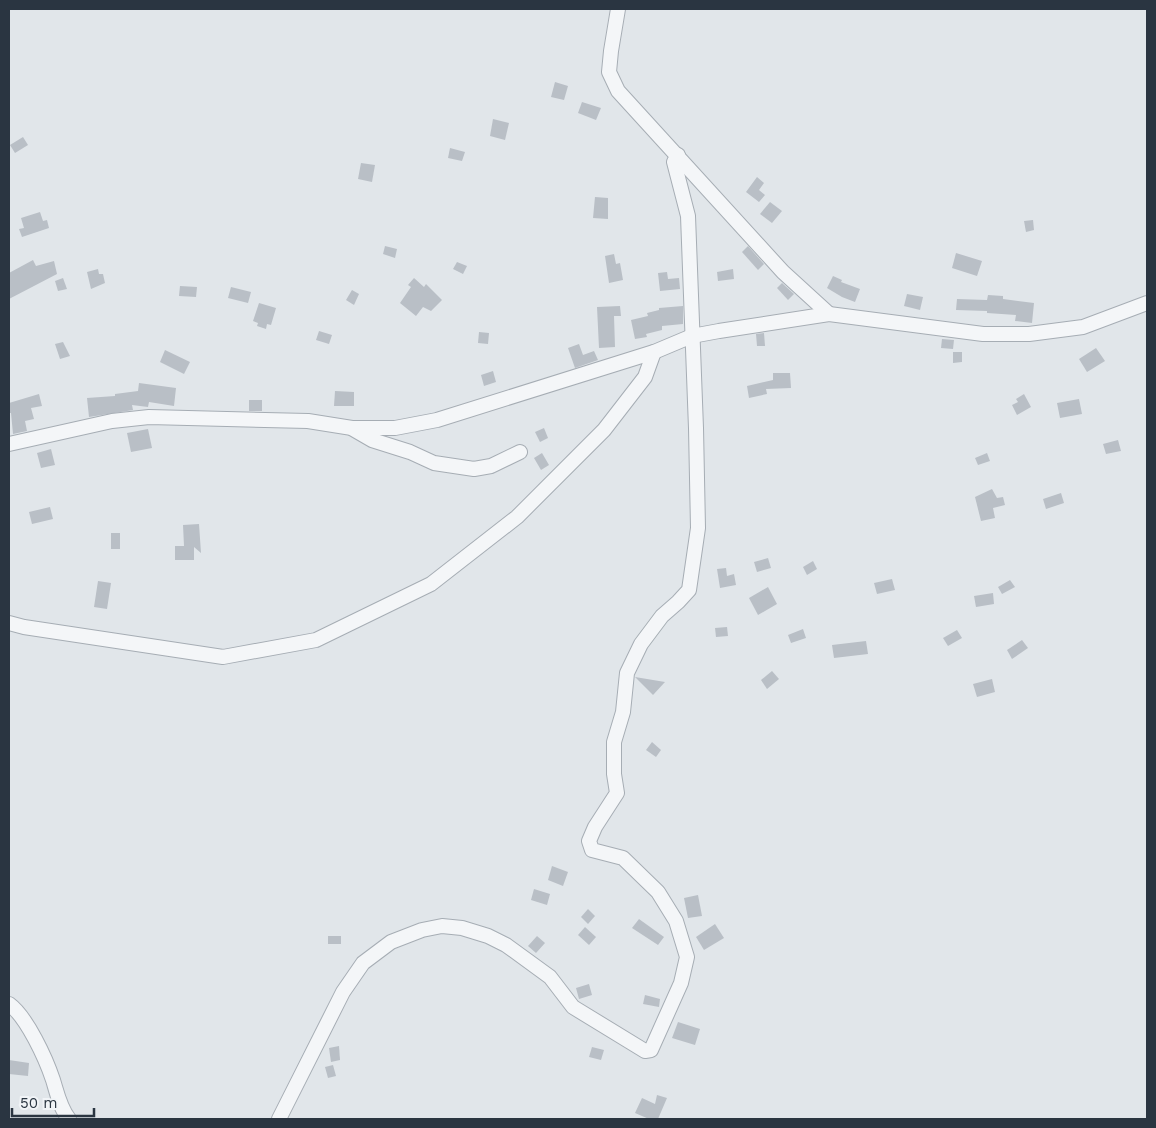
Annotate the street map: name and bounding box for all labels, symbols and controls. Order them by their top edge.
scale bar [12,1086,95,1118]
text: 50 m [20,1094,57,1112]

